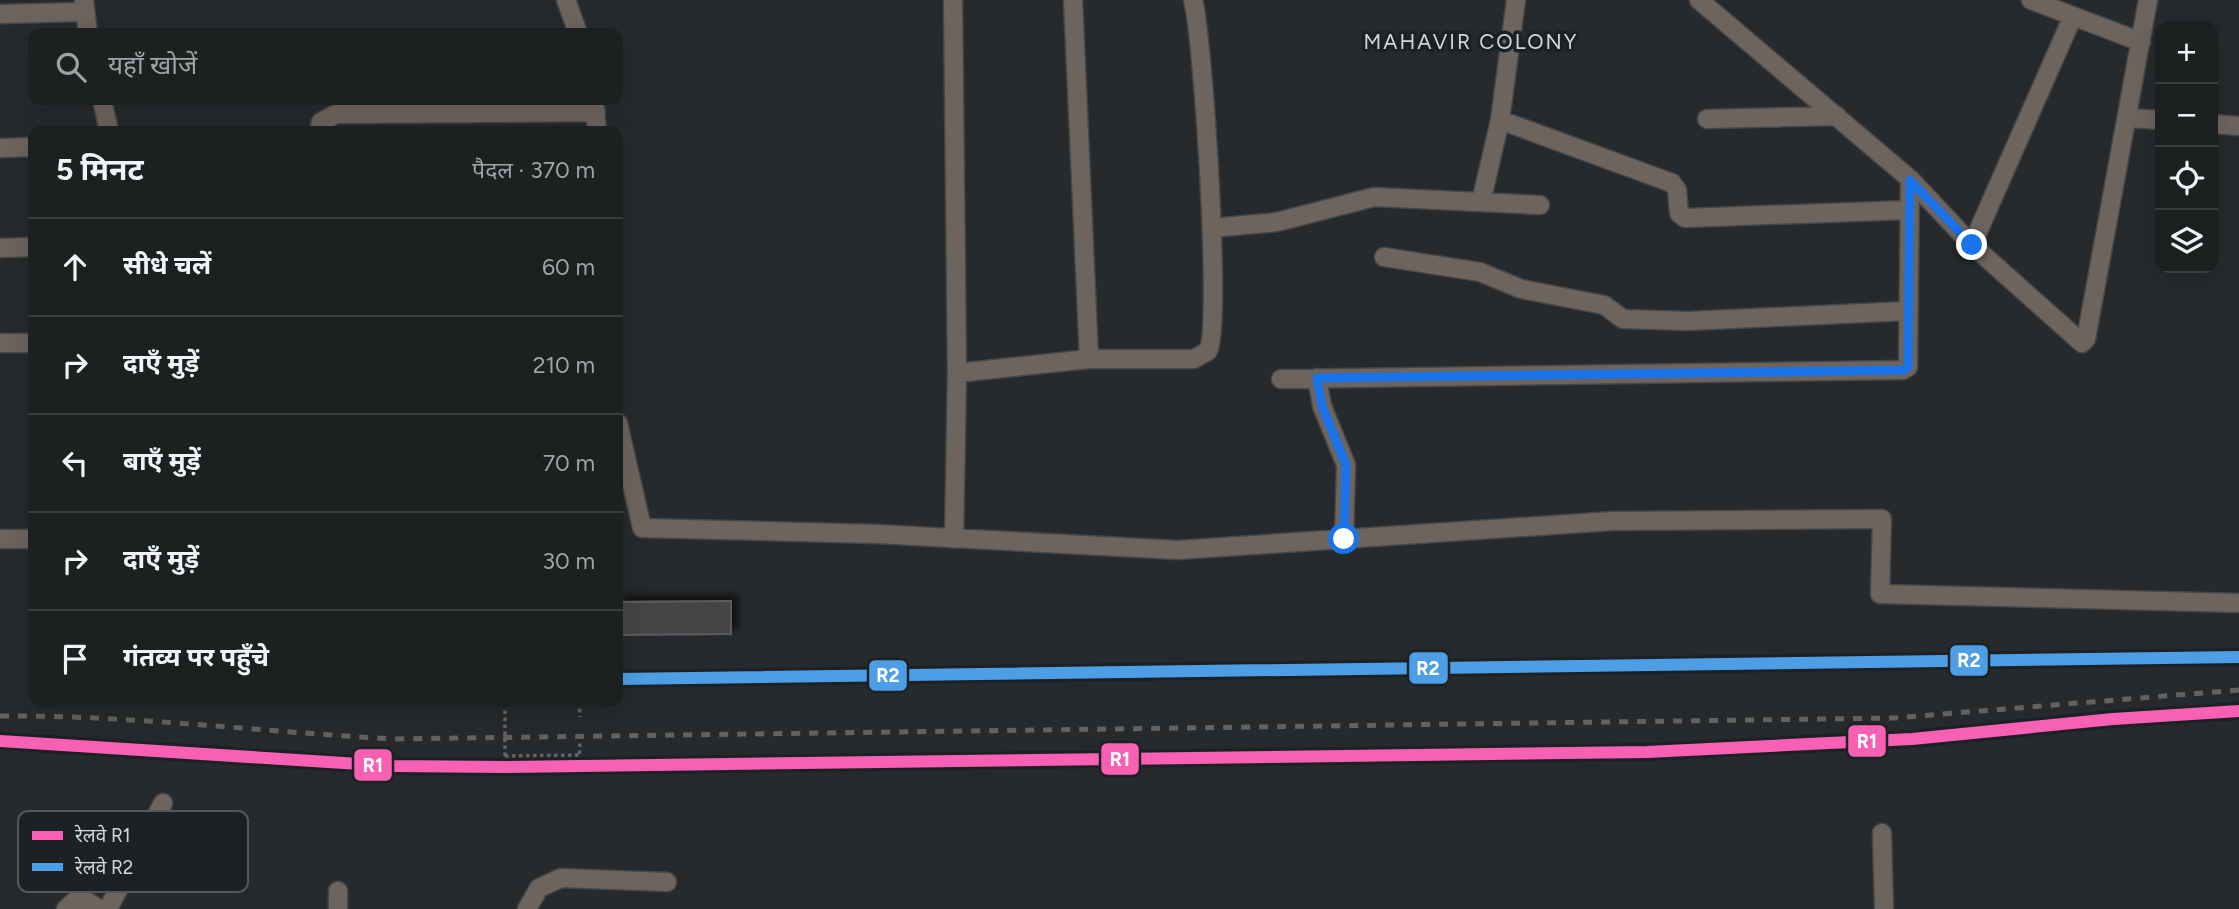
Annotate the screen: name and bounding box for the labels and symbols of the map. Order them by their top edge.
district label: MAHAVIR COLONY [1364,29,1578,54]
route end [1956,229,1987,260]
route start [1328,523,1359,554]
line badge: R2 [1949,644,1989,677]
text: R2 [1957,649,1981,672]
line badge: R2 [1408,651,1449,685]
text: R2 [1416,657,1440,680]
line badge: R2 [868,659,908,692]
text: R2 [876,664,900,687]
line badge: R1 [1847,724,1887,758]
text: R1 [1857,730,1877,753]
line badge: R1 [1100,742,1140,776]
line badge: R1 [353,748,393,782]
text: R1 [1110,748,1130,771]
text: R1 [363,754,383,777]
legend [18,811,248,892]
text: रेलवे R1 [75,824,131,847]
text: रेलवे R2 [75,856,133,879]

